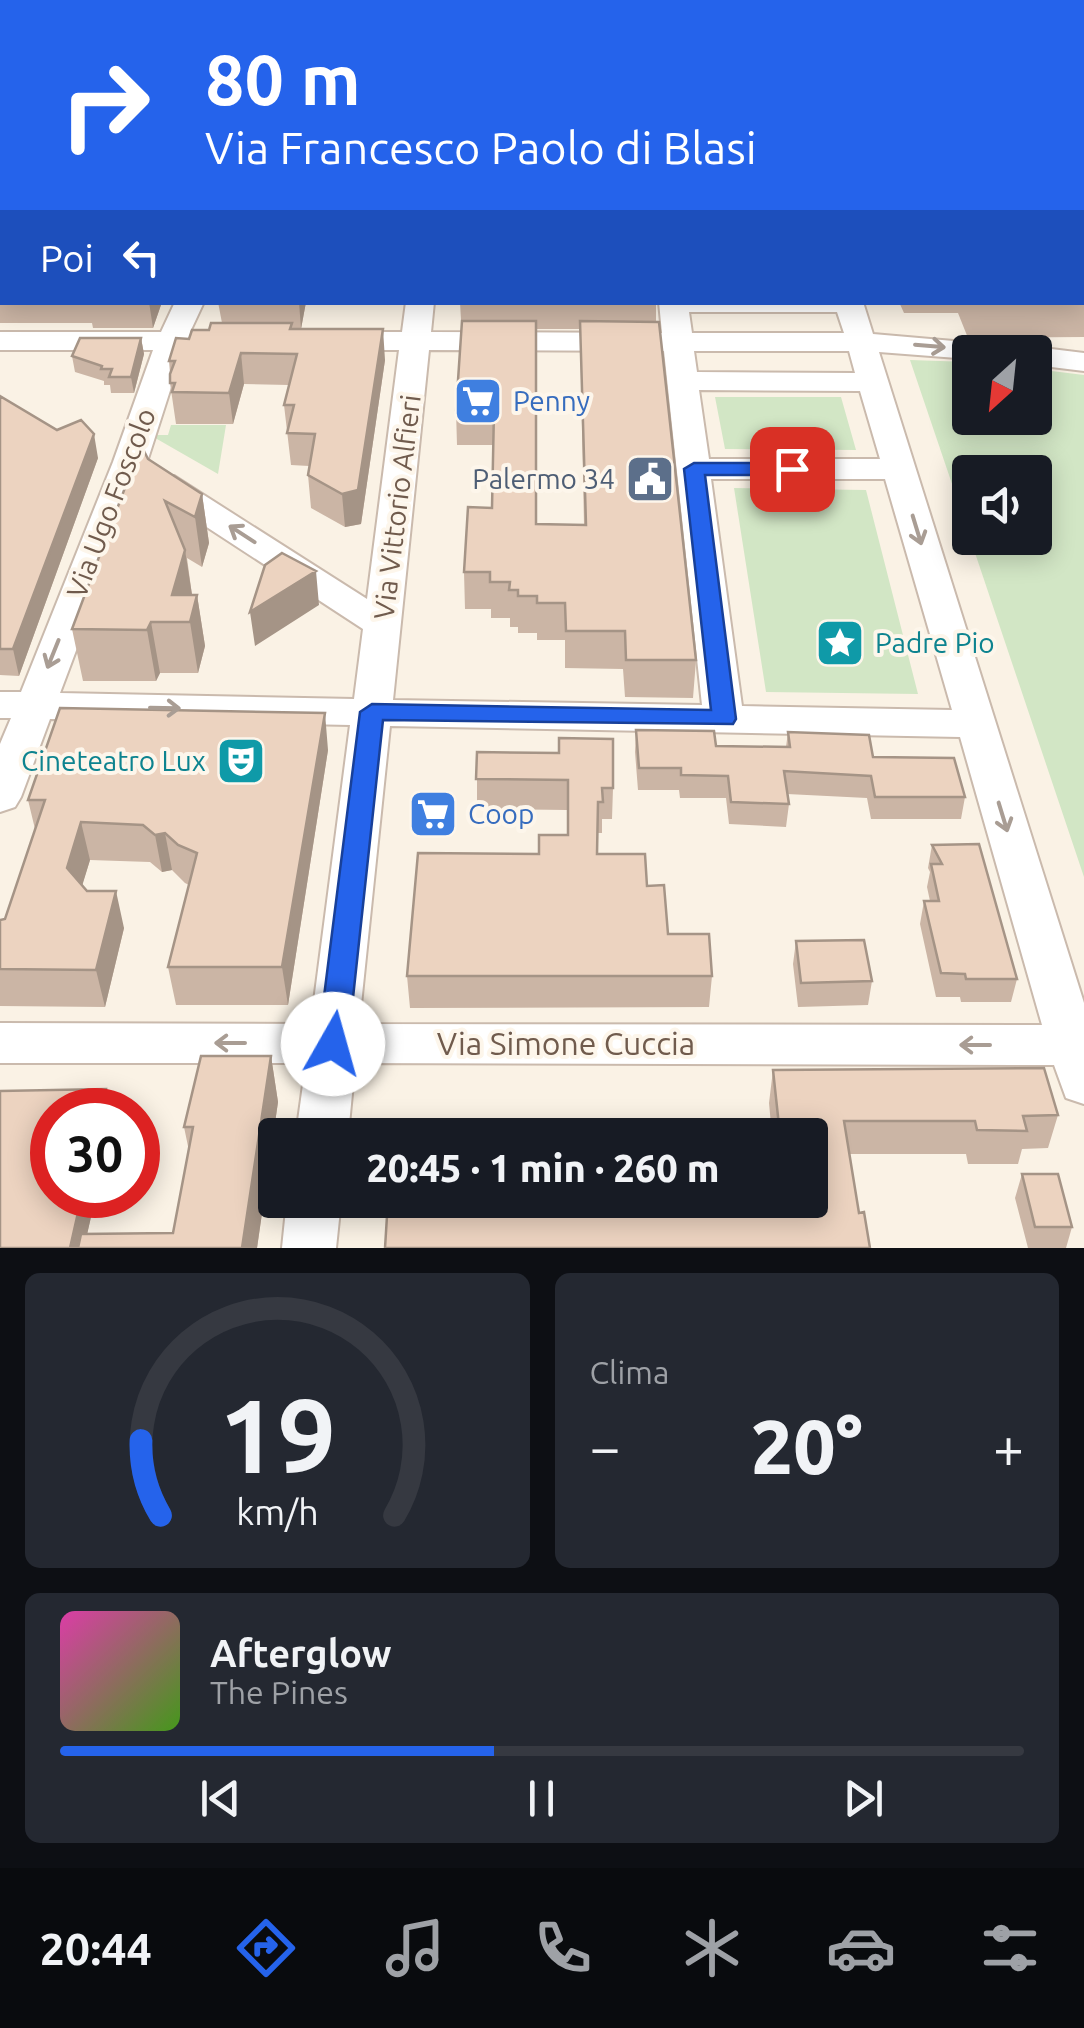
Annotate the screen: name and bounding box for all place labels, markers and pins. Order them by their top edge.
supermarket icon: Penny [452,375,504,427]
place label: Penny [513,385,590,416]
pin [750,427,835,512]
public building icon: Palermo 34 [624,453,676,505]
place label: Palermo 34 [472,463,615,494]
place icon: Padre Pio [814,617,866,669]
place label: Padre Pio [875,627,995,658]
theatre icon: Cineteatro Lux [215,735,267,787]
place label: Cineteatro Lux [21,745,206,776]
supermarket icon: Coop [407,788,459,840]
place label: Coop [468,798,534,829]

